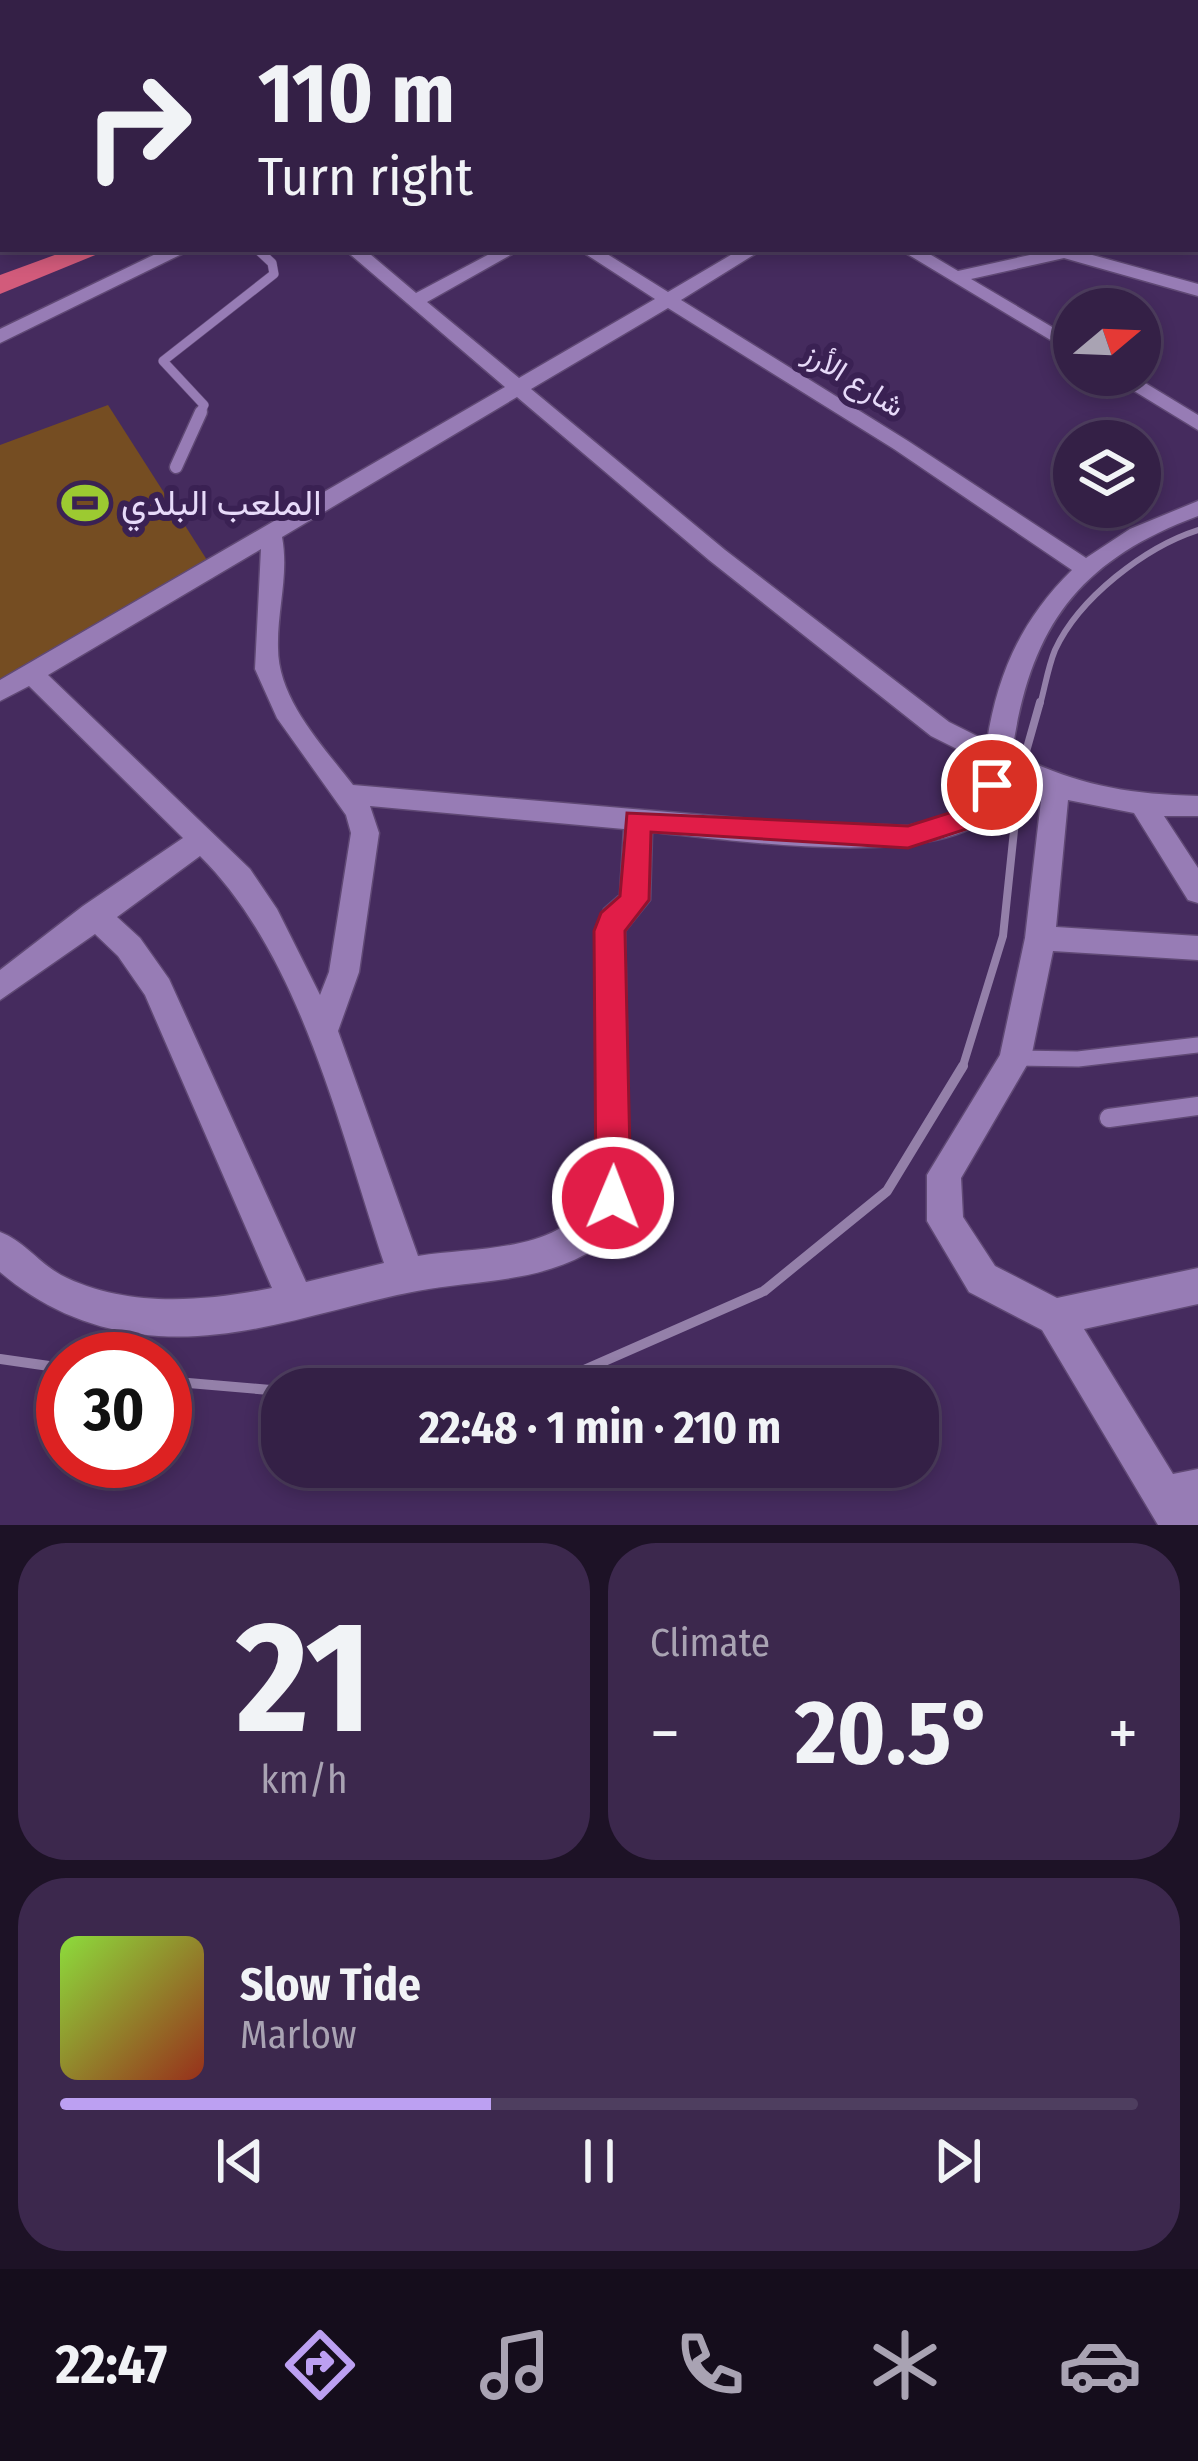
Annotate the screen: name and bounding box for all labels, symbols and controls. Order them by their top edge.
text: 110 m [258,43,455,144]
icon: right [60,48,216,204]
text: Turn right [258,145,473,209]
north arrow [1053,288,1161,396]
map controls [1053,288,1161,528]
street label: شارع الأرز [795,335,911,426]
button: layers [1053,420,1161,528]
sports icon: الملعب البلدي [60,478,110,528]
place label: الملعب البلدي [121,481,322,532]
pin [941,734,1043,836]
icon: arrive [959,752,1025,818]
position arrow [550,1135,676,1261]
speed limit sign: 30 [36,1332,192,1488]
text: 22:48 · 1 min · 210 m [419,1401,781,1455]
text: 21 [236,1585,372,1772]
text: Climate [650,1620,770,1666]
text: 20.5° [795,1679,993,1787]
text: − [650,1694,680,1773]
text: + [1108,1694,1138,1773]
text: km/h [261,1757,347,1803]
text: Slow Tide [240,1958,421,2012]
text: Marlow [240,2012,357,2058]
icon: previous [207,2128,273,2194]
icon: pause [566,2128,632,2194]
icon: next [925,2128,991,2194]
icon: directions [278,2323,362,2407]
icon: music [473,2323,557,2407]
icon: phone [668,2323,752,2407]
icon: climate [863,2323,947,2407]
icon: car [1058,2323,1142,2407]
text: 22:47 [56,2333,167,2397]

